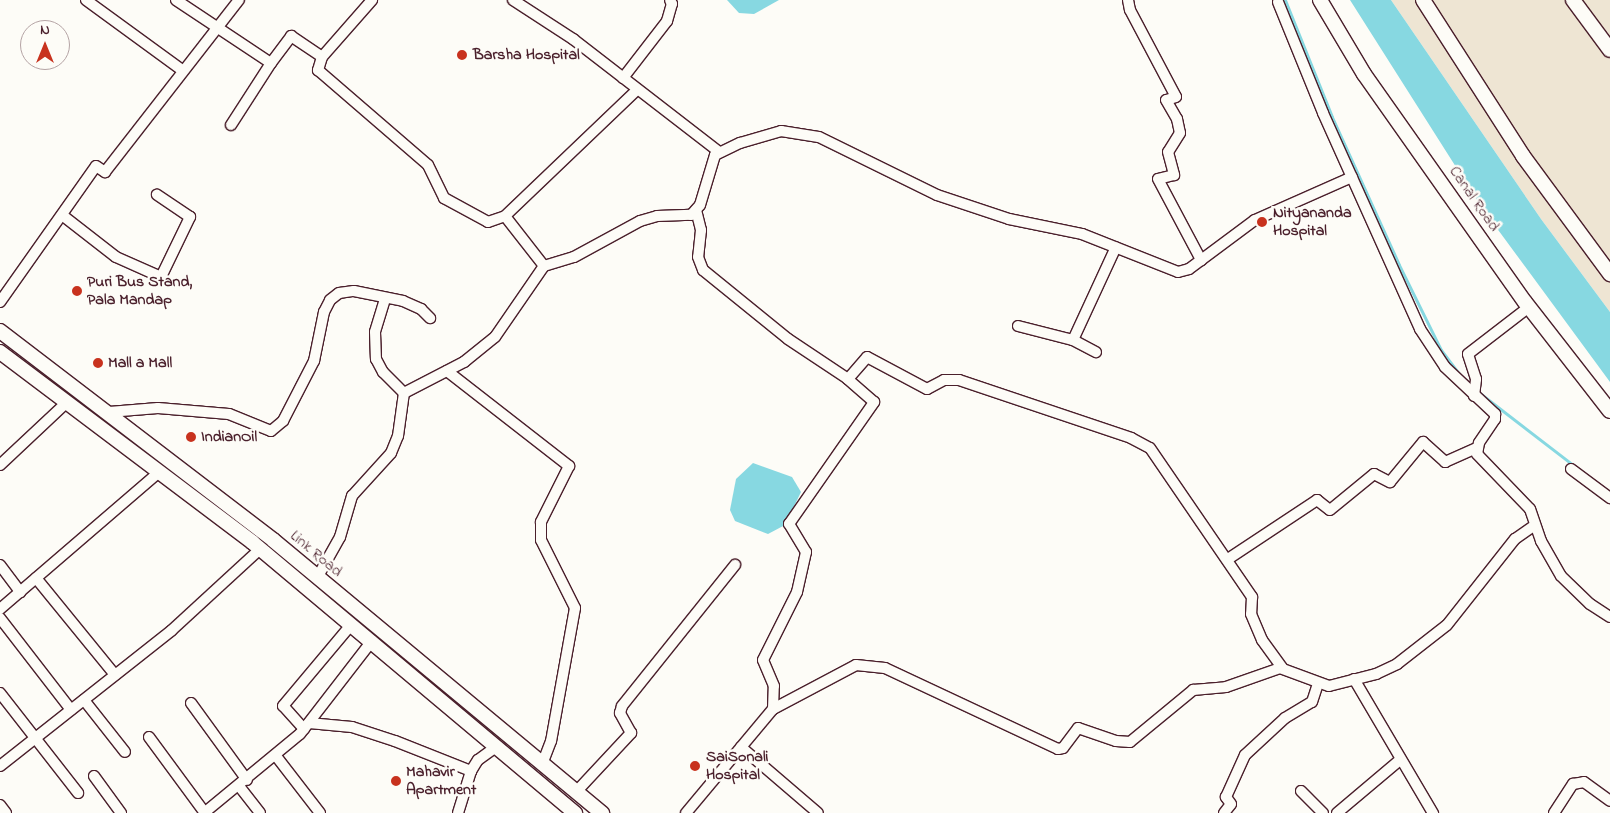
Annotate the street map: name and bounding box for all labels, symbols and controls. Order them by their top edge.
north arrow [20,20,70,70]
text: N [40,20,50,41]
place label: Barsha Hospital [473,45,580,65]
marker: Barsha Hospital [455,48,469,62]
street label: Canal Road [1445,163,1503,235]
place label: Nityananda Hospital [1273,203,1352,241]
marker: Nityananda Hospital [1255,215,1269,229]
place label: Puri Bus Stand, Pala Mandap [87,272,192,310]
marker: Puri Bus Stand, Pala Mandap [71,285,83,297]
place label: Mall a Mall [108,353,172,373]
marker: Mall a Mall [92,357,104,369]
place label: IndianOil [201,427,257,447]
marker: IndianOil [185,431,197,443]
street label: Link Road [286,527,346,581]
place label: SaiSonali Hospital [706,747,768,785]
marker: SaiSonali Hospital [688,759,702,773]
place label: Mahavir Apartment [406,762,476,800]
marker: Mahavir Apartment [390,775,402,787]

